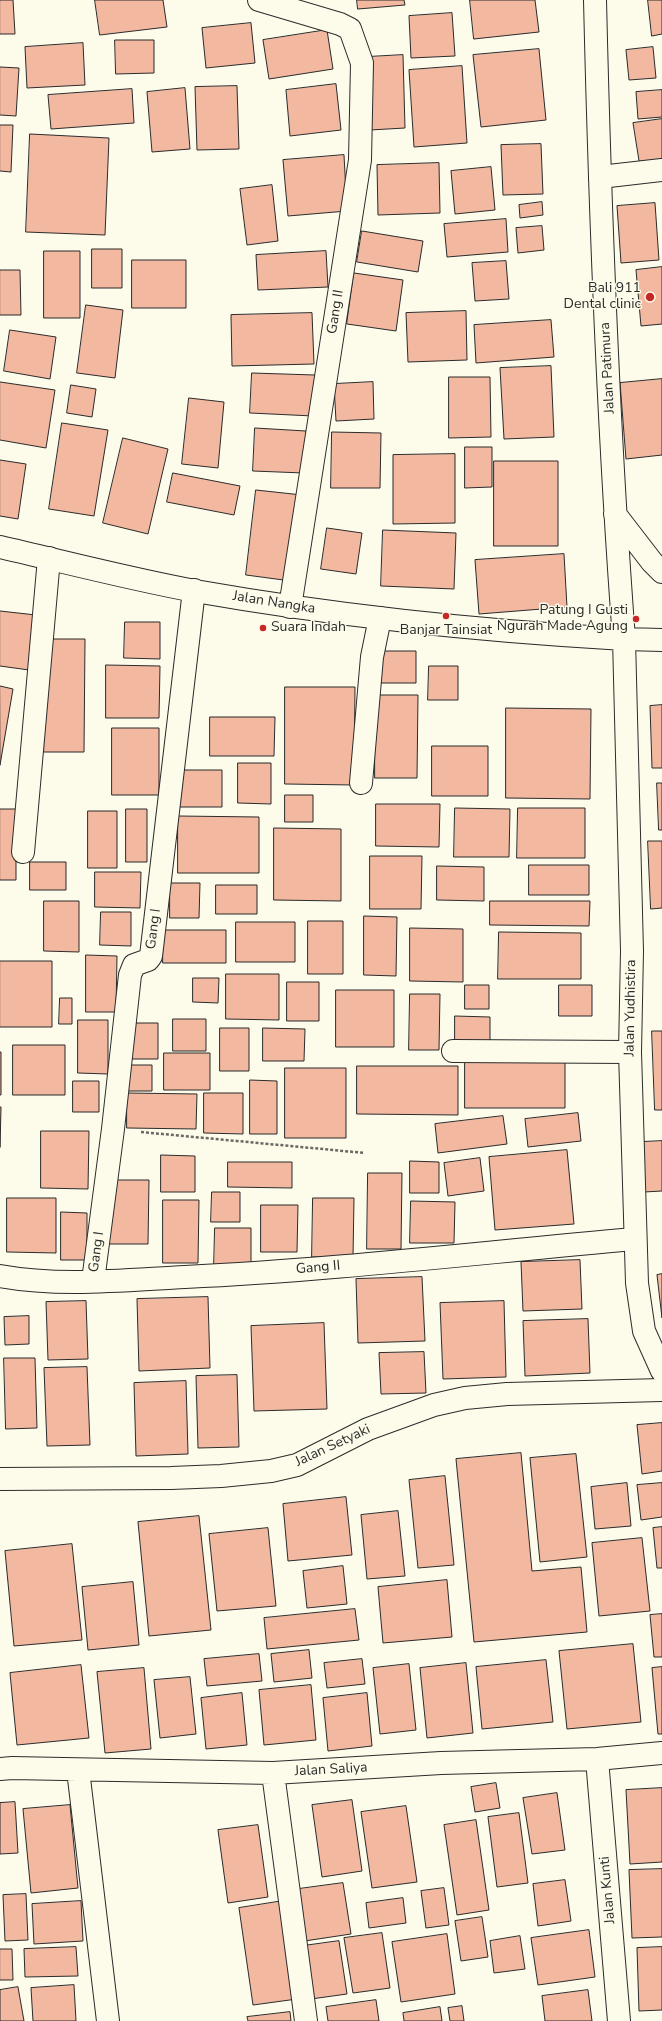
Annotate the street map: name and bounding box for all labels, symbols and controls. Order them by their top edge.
place label: Bali 911 Dental clinic [564,281,641,314]
street label: Gang II [324,289,348,335]
marker: Bali 911 Dental clinic [644,291,656,303]
street label: Jalan Patimura [597,322,619,414]
street label: Jalan Nangka [232,588,316,618]
place label: Patung I Gusti Ngurah Made Agung [497,603,628,636]
marker: Banjar Tainsiat [441,611,451,621]
marker: Patung I Gusti Ngurah Made Agung [631,614,641,624]
place label: Suara Indah [271,620,346,636]
marker: Suara Indah [258,623,268,633]
place label: Banjar Tainsiat [400,623,492,639]
street label: Gang I [143,908,165,950]
street label: Jalan Yudhistira [622,959,640,1057]
street label: Gang I [86,1231,108,1273]
street label: Gang II [295,1258,341,1278]
street label: Jalan Setyaki [293,1421,373,1471]
street label: Jalan Saliya [294,1760,368,1780]
street label: Jalan Kunti [597,1856,619,1924]

